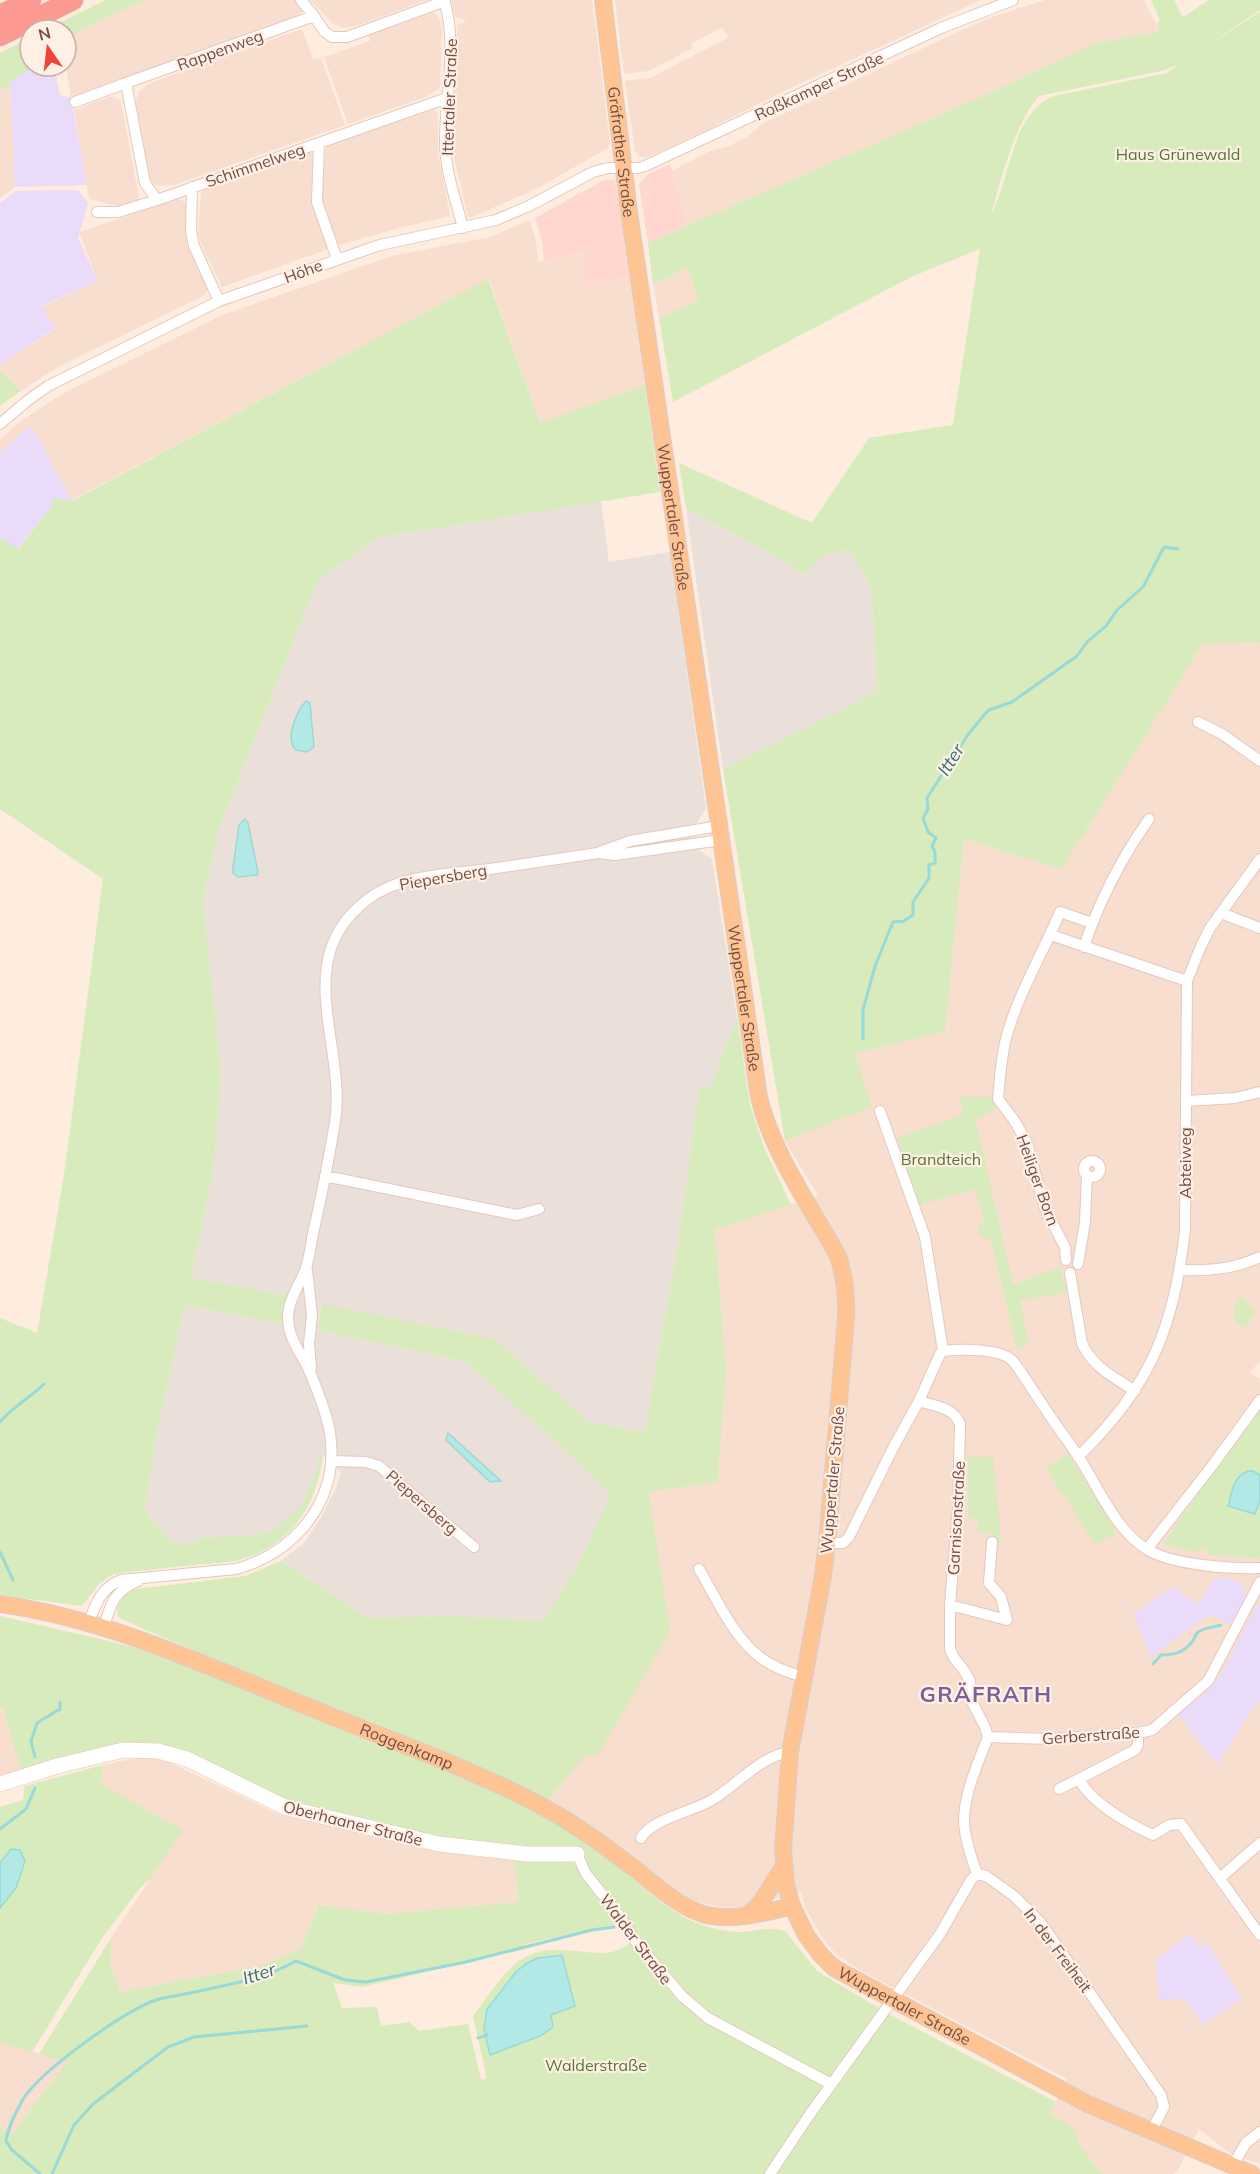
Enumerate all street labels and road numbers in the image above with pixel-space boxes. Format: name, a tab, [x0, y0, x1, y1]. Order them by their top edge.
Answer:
street label: Rappenweg	[174, 25, 266, 75]
street label: Ittertaler Straße	[437, 38, 461, 156]
street label: Roßkamper Straße	[751, 47, 887, 125]
street label: Gräfrather Straße	[604, 85, 640, 219]
street label: Schimmelweg	[203, 139, 307, 191]
street label: Höhe	[281, 255, 325, 287]
street label: Wuppertaler Straße	[653, 443, 694, 592]
street label: Piepersberg	[398, 859, 488, 895]
street label: Wuppertaler Straße	[724, 923, 765, 1073]
street label: Abteiweg	[1175, 1127, 1195, 1199]
street label: Heiliger Born	[1012, 1132, 1064, 1228]
street label: Wuppertaler Straße	[816, 1406, 848, 1554]
street label: Garnisonstraße	[943, 1460, 969, 1576]
street label: Piepersberg	[382, 1465, 462, 1539]
street label: Roggenkamp	[357, 1719, 457, 1774]
street label: Gerberstraße	[1041, 1722, 1141, 1748]
street label: Oberhaaner Straße	[281, 1796, 425, 1850]
street label: Walder Straße	[595, 1890, 677, 1988]
street label: In der Freiheit	[1020, 1904, 1096, 1996]
street label: Wuppertaler Straße	[835, 1962, 974, 2049]

